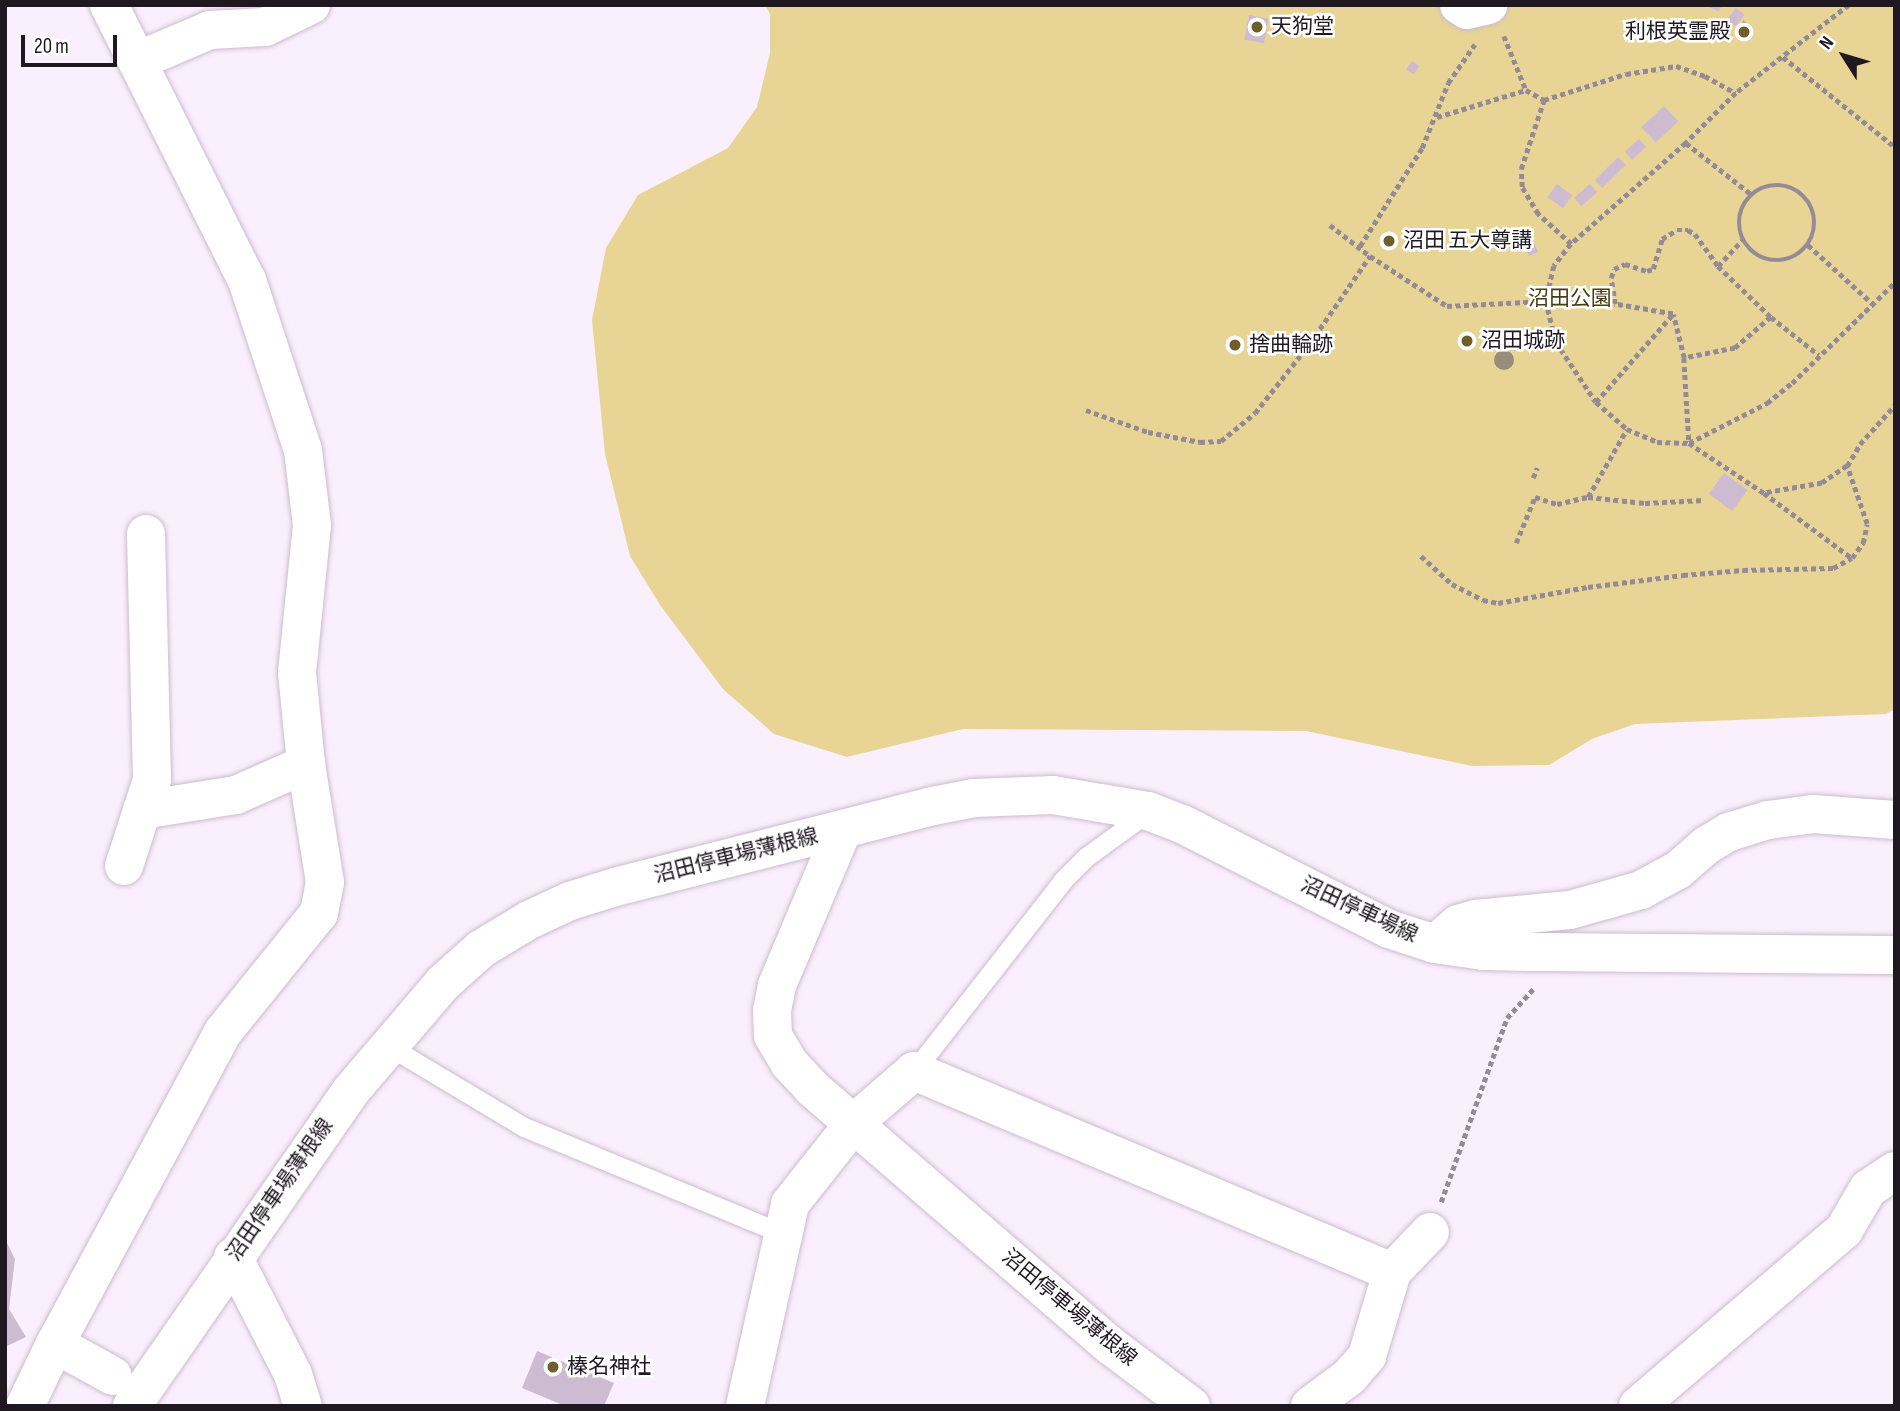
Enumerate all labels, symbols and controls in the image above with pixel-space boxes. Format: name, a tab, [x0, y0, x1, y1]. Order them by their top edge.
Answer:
place label: 天狗堂	[1271, 14, 1334, 40]
marker: 天狗堂	[1249, 19, 1265, 35]
place label: 利根英霊殿	[1625, 19, 1730, 45]
scale bar	[24, 21, 121, 65]
north arrow	[1809, 21, 1879, 91]
marker: 利根英霊殿	[1736, 24, 1752, 40]
text: N	[1815, 32, 1839, 54]
text: 20 m	[34, 34, 69, 59]
place label: 沼田 五大尊講	[1403, 228, 1532, 254]
marker: 沼田 五大尊講	[1381, 233, 1397, 249]
park label: 沼田公園	[1528, 286, 1612, 312]
place label: 沼田城跡	[1481, 328, 1565, 354]
place label: 捨曲輪跡	[1249, 332, 1333, 358]
marker: 沼田城跡	[1459, 333, 1475, 349]
marker: 捨曲輪跡	[1227, 337, 1243, 353]
street label: 沼田停車場薄根線	[651, 823, 821, 889]
street label: 沼田停車場線	[1297, 872, 1421, 948]
street label: 沼田停車場薄根線	[221, 1114, 339, 1266]
street label: 沼田停車場薄根線	[997, 1244, 1141, 1372]
place label: 榛名神社	[567, 1354, 651, 1380]
marker: 榛名神社	[545, 1359, 561, 1375]

